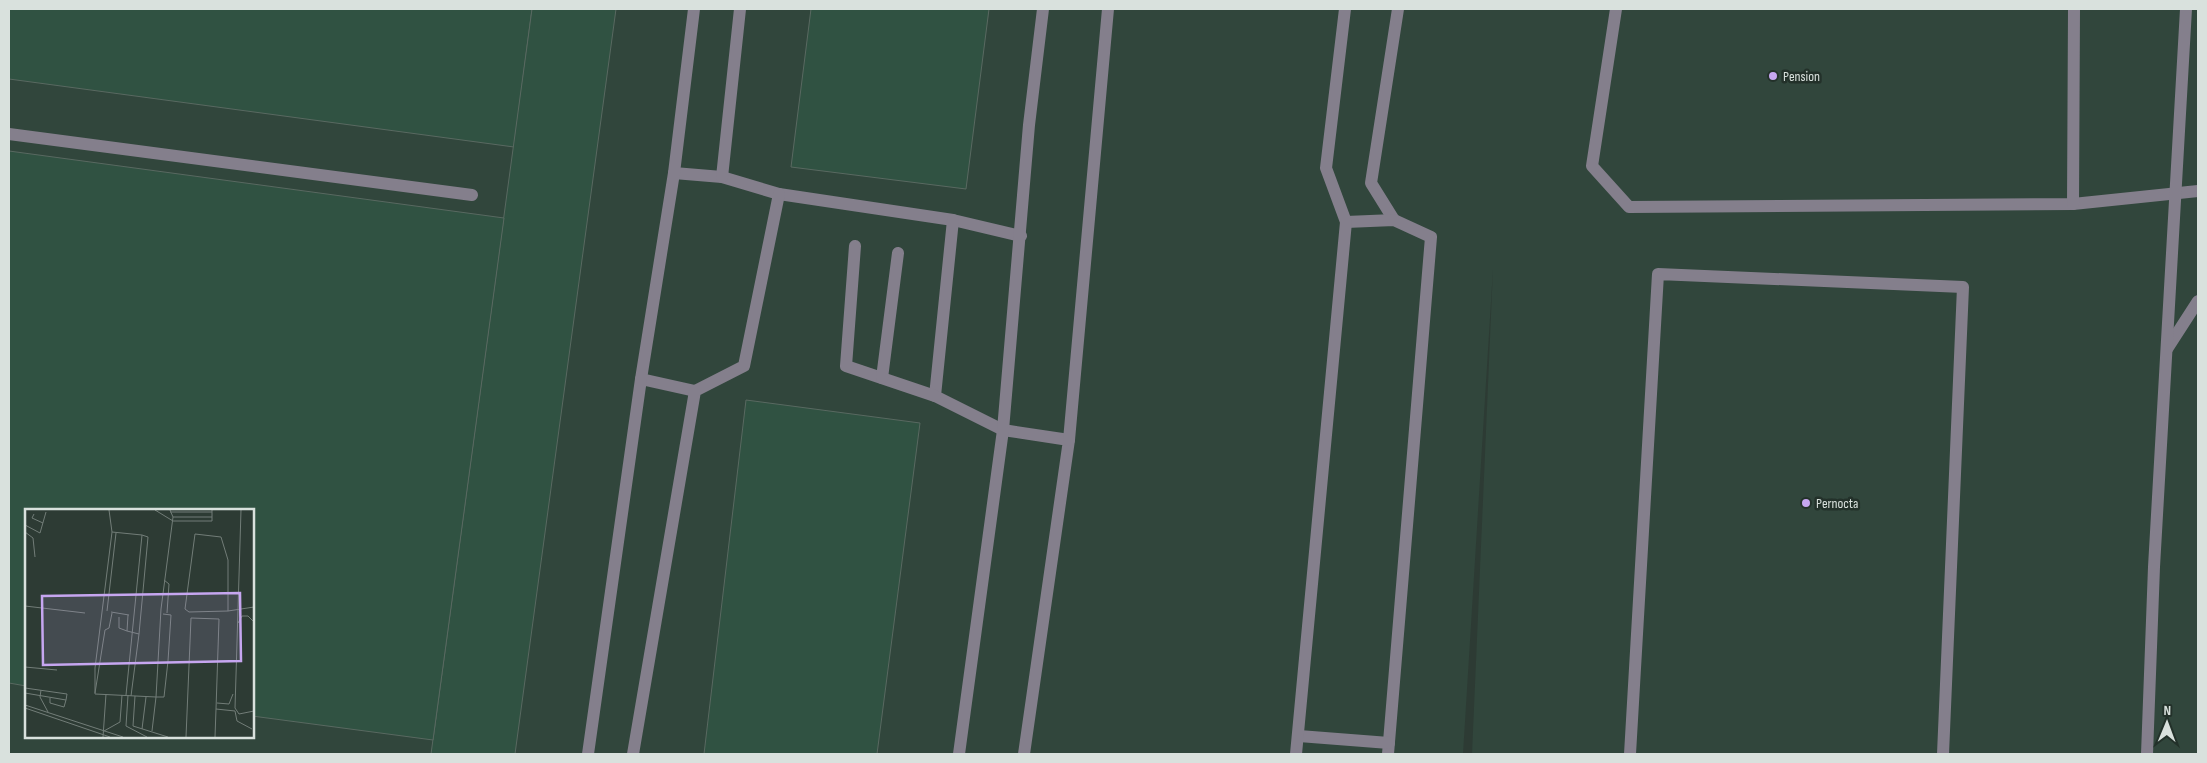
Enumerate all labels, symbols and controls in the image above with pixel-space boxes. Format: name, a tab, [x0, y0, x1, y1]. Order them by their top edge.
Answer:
place label: Pension	[1783, 68, 1820, 85]
marker: Pension	[1767, 70, 1779, 82]
place label: Pernocta	[1816, 495, 1858, 512]
marker: Pernocta	[1800, 497, 1812, 509]
inset map	[25, 509, 254, 738]
north arrow	[2142, 698, 2192, 748]
text: N	[2163, 702, 2171, 719]

